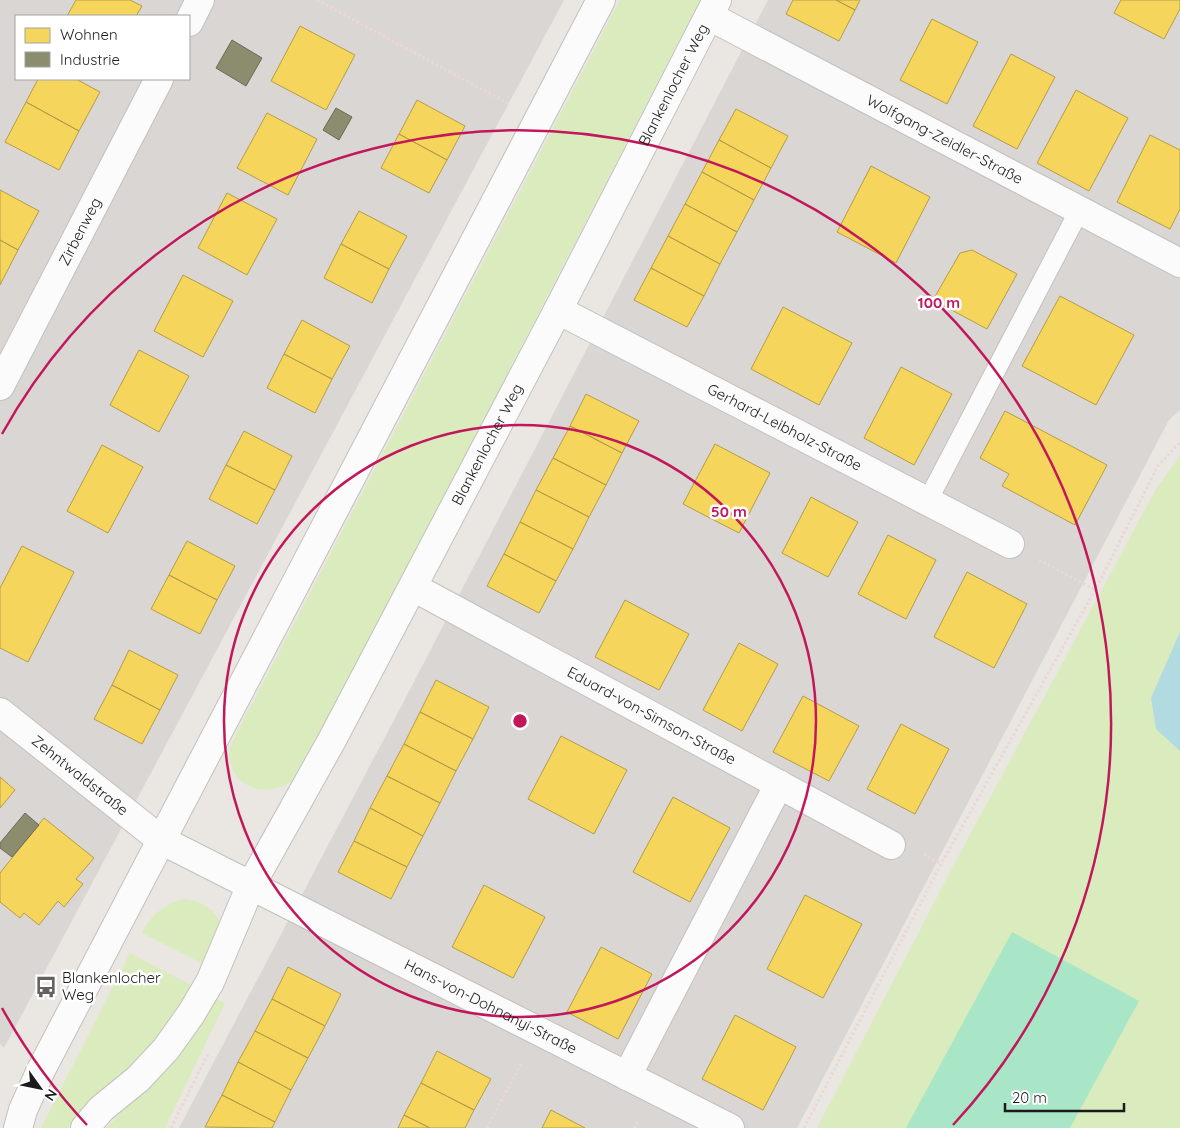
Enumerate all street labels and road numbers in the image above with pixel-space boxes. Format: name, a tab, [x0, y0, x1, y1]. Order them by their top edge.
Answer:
street label: Blankenlocher Weg	[634, 20, 712, 149]
street label: Wolfgang-Zeidler-Straße	[863, 90, 1026, 188]
street label: Zirbenweg	[54, 194, 105, 268]
street label: Gerhard-Leibholz-Straße	[704, 379, 865, 475]
street label: Blankenlocher Weg	[447, 380, 527, 508]
street label: Eduard-von-Simson-Straße	[564, 662, 739, 769]
street label: Zehntwaldstraße	[28, 731, 132, 819]
street label: Hans-von-Dohnanyi-Straße	[401, 955, 580, 1058]

